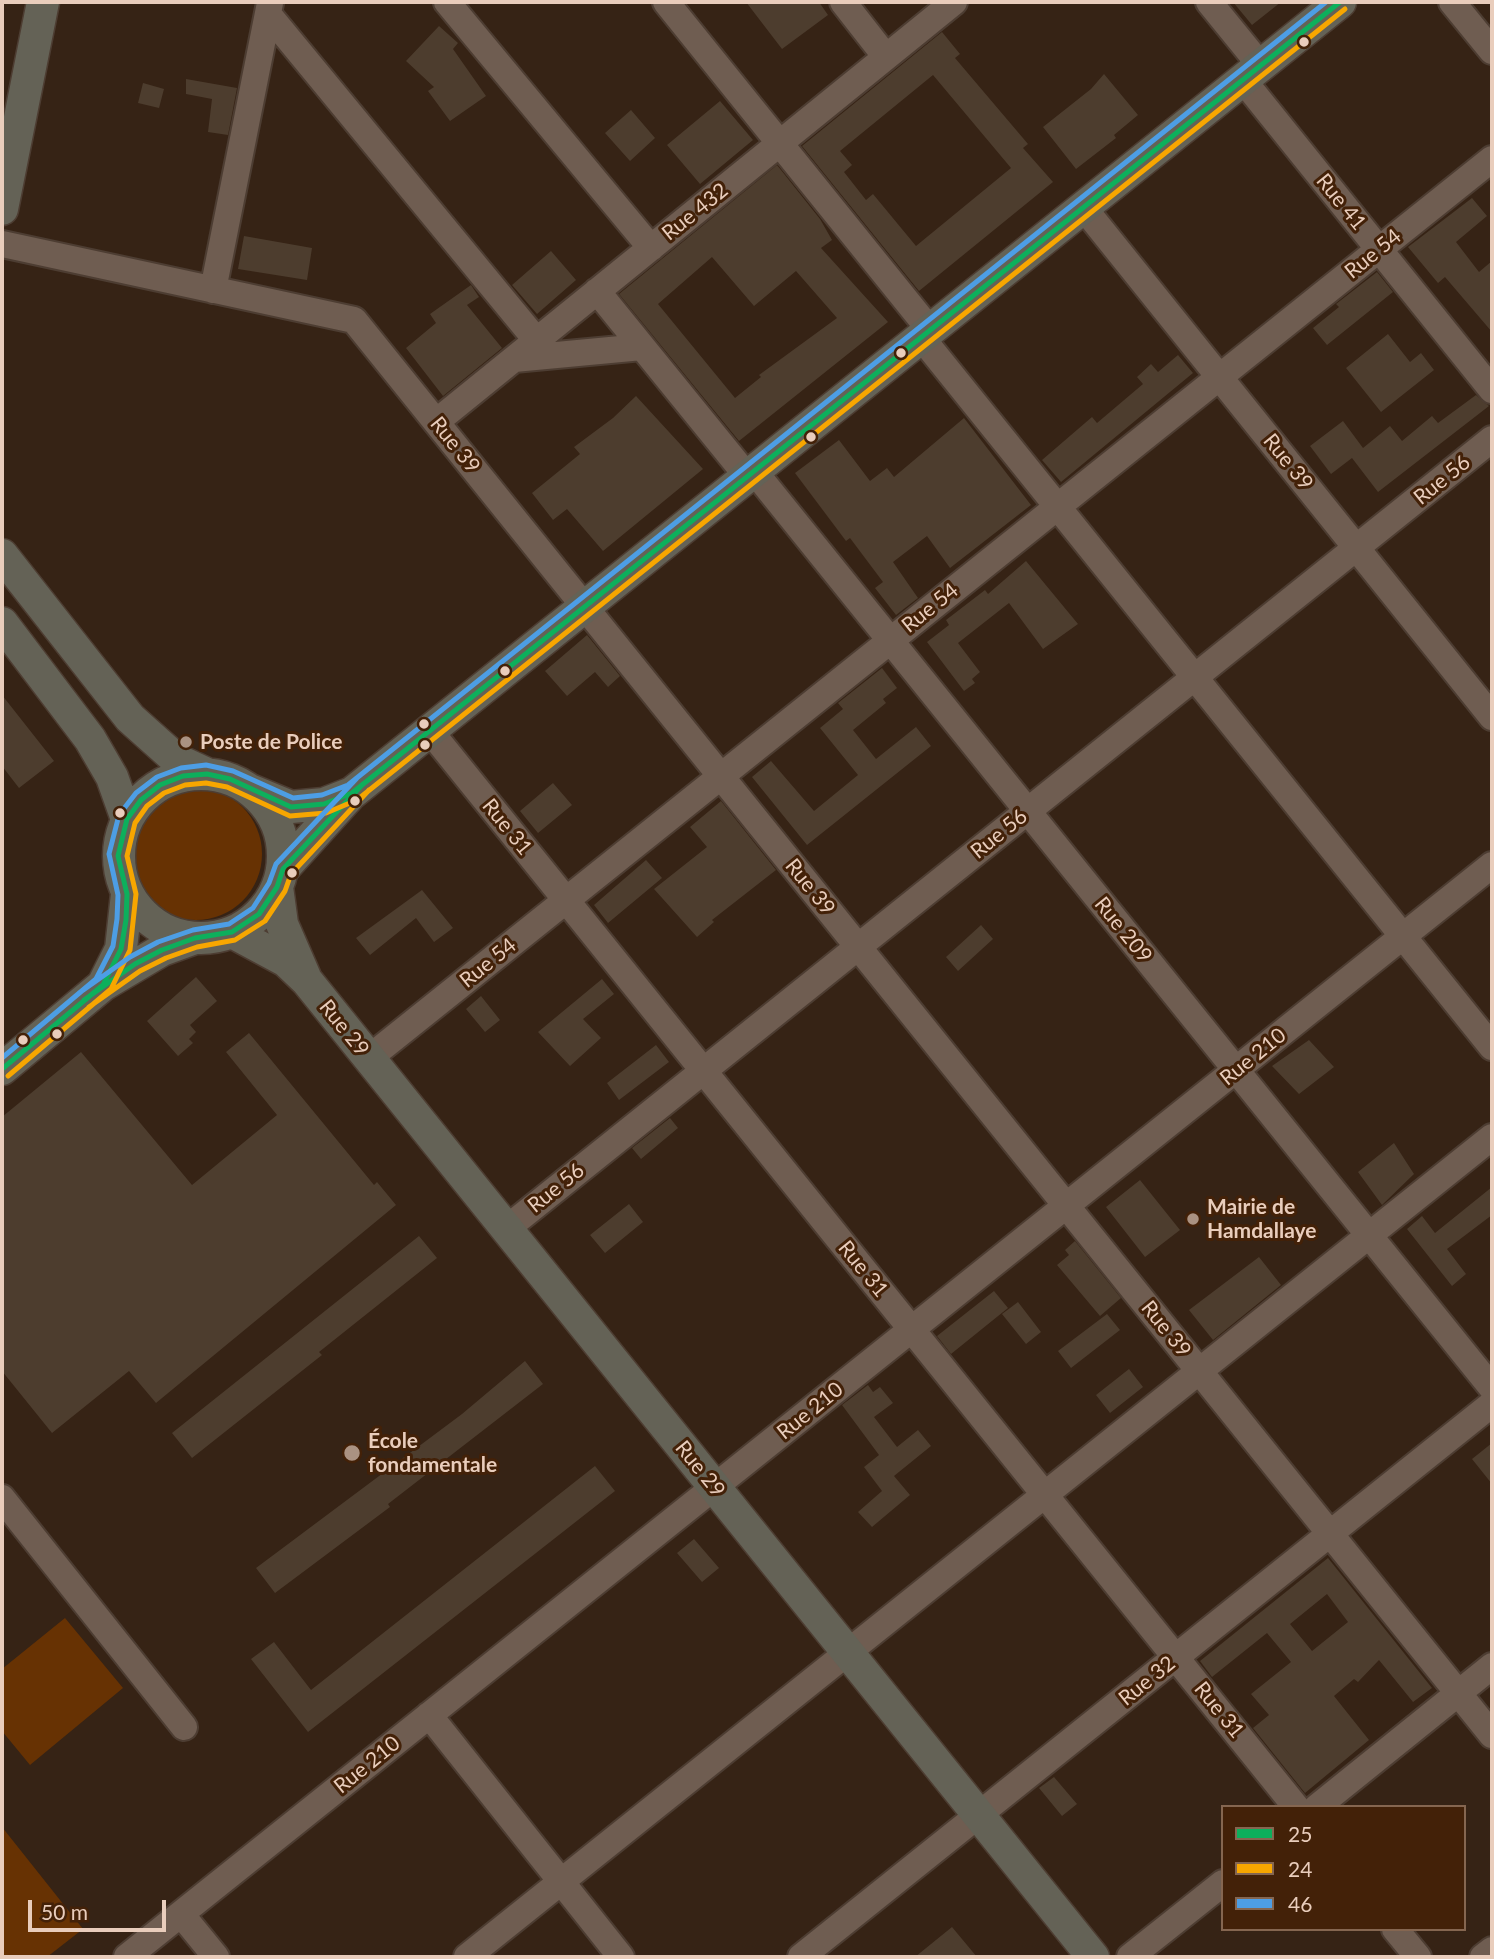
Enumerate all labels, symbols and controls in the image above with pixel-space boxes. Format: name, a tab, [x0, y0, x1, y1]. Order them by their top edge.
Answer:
unlabelled marker	[1297, 35, 1311, 49]
street label: Rue 41	[1311, 169, 1371, 235]
street label: Rue 432	[657, 178, 733, 246]
street label: Rue 54	[1340, 224, 1406, 284]
unlabelled marker	[894, 346, 908, 360]
street label: Rue 39	[425, 412, 485, 478]
street label: Rue 39	[1258, 429, 1318, 495]
unlabelled marker	[804, 430, 818, 444]
street label: Rue 56	[1409, 450, 1475, 510]
street label: Rue 54	[897, 578, 963, 638]
unlabelled marker	[498, 664, 512, 678]
unlabelled marker	[417, 717, 431, 731]
place label: Poste de Police	[200, 729, 342, 755]
marker: Poste de Police	[178, 734, 194, 750]
unlabelled marker	[418, 738, 432, 752]
unlabelled marker	[348, 794, 362, 808]
street label: Rue 31	[477, 794, 537, 860]
street label: Rue 56	[966, 804, 1032, 864]
unlabelled marker	[113, 806, 127, 820]
street label: Rue 39	[780, 854, 840, 920]
unlabelled marker	[285, 866, 299, 880]
street label: Rue 209	[1089, 892, 1157, 968]
street label: Rue 54	[455, 933, 521, 993]
street label: Rue 29	[314, 995, 374, 1061]
street label: Rue 210	[1215, 1023, 1291, 1091]
unlabelled marker	[50, 1027, 64, 1041]
unlabelled marker	[16, 1033, 30, 1047]
street label: Rue 56	[523, 1158, 589, 1218]
place label: Mairie de Hamdallaye	[1207, 1194, 1316, 1244]
marker: Mairie de Hamdallaye	[1185, 1211, 1201, 1227]
street label: Rue 31	[833, 1236, 893, 1302]
street label: Rue 39	[1136, 1296, 1196, 1362]
street label: Rue 210	[772, 1377, 848, 1445]
place label: École fondamentale	[368, 1428, 497, 1478]
street label: Rue 29	[670, 1436, 730, 1502]
marker: École fondamentale	[342, 1443, 362, 1463]
street label: Rue 32	[1114, 1651, 1180, 1711]
street label: Rue 31	[1189, 1677, 1249, 1743]
street label: Rue 210	[329, 1731, 405, 1799]
legend	[1221, 1805, 1466, 1931]
text: 25	[1288, 1821, 1312, 1846]
text: 24	[1288, 1856, 1312, 1881]
scale bar	[32, 1885, 170, 1929]
text: 46	[1288, 1891, 1312, 1916]
text: 50 m	[41, 1899, 88, 1924]

